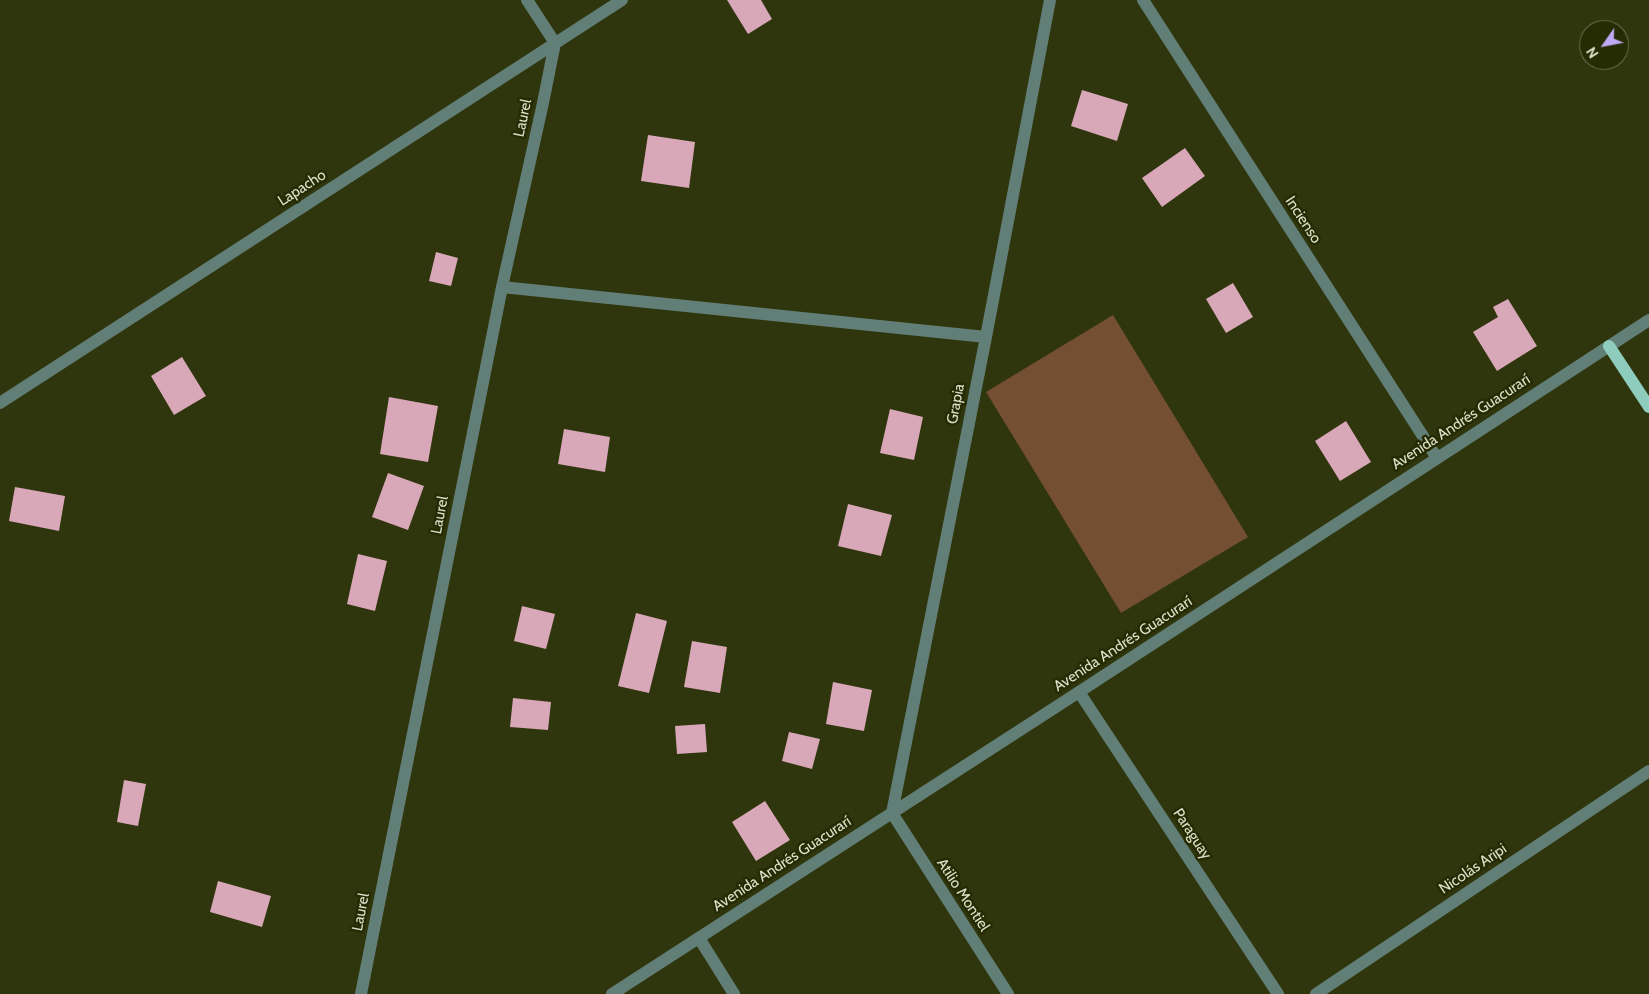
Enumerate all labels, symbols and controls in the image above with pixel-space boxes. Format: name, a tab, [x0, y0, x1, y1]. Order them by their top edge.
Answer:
north arrow	[1579, 20, 1629, 70]
text: N	[1582, 44, 1603, 62]
street label: Laurel	[510, 97, 536, 139]
street label: Lapacho	[275, 166, 329, 210]
street label: Incienso	[1281, 193, 1325, 247]
street label: Avenida Andrés Guacurarí	[1388, 371, 1534, 473]
street label: Grapia	[943, 382, 969, 426]
street label: Laurel	[428, 494, 452, 536]
street label: Avenida Andrés Guacurarí	[1050, 593, 1196, 695]
street label: Paraguay	[1169, 805, 1215, 863]
street label: Avenida Andrés Guacurarí	[709, 813, 855, 915]
street label: Nicolás Aripi	[1436, 840, 1510, 898]
street label: Atilio Montiel	[933, 855, 993, 935]
street label: Laurel	[349, 891, 373, 933]

